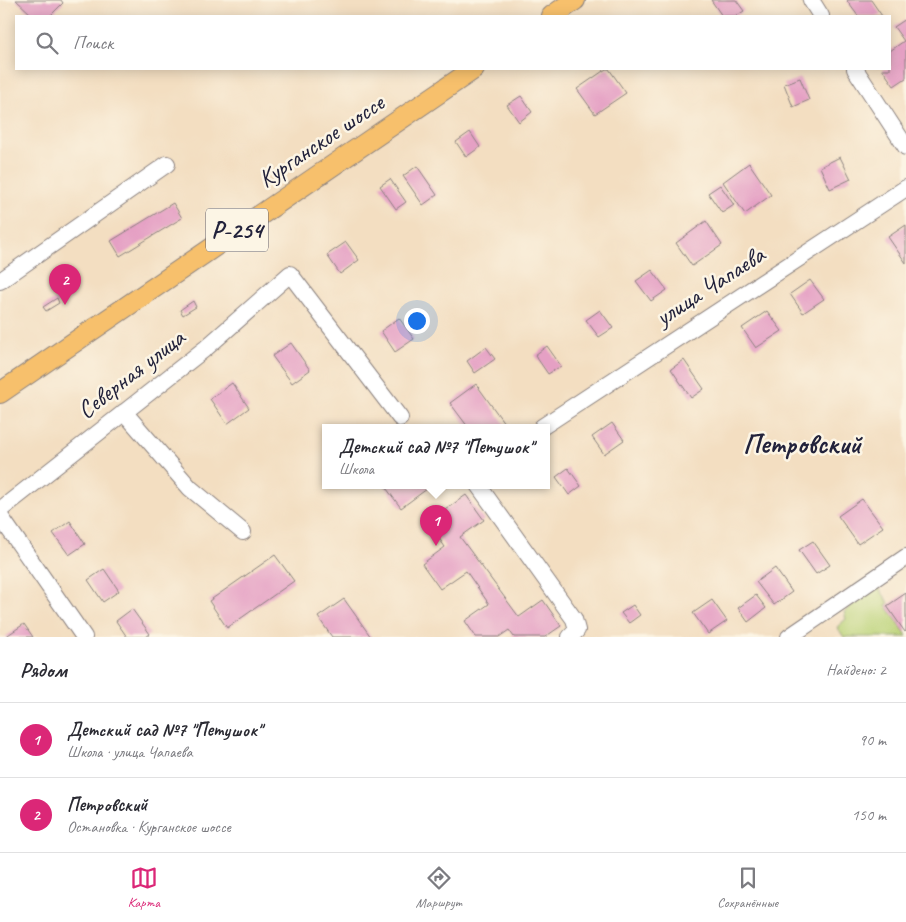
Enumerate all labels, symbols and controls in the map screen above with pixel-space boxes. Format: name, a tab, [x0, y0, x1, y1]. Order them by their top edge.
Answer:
search box	[15, 15, 891, 70]
icon: search	[33, 29, 61, 57]
text: Поиск	[73, 31, 113, 55]
street label: Курганское шоссе	[252, 86, 392, 195]
road number: Р-254	[206, 208, 268, 252]
street label: улица Чапаева	[648, 238, 772, 334]
pin: 2	[49, 264, 81, 305]
your location	[404, 308, 430, 334]
street label: Северная улица	[71, 321, 193, 426]
popup	[322, 424, 550, 489]
district label: Петровский	[743, 426, 863, 461]
text: Детский сад №7 "Петушок"	[339, 435, 533, 459]
text: Школа	[339, 459, 374, 479]
pin: 1	[420, 505, 452, 546]
text: Рядом	[20, 657, 67, 683]
text: Найдено: 2	[826, 660, 886, 680]
text: Детский сад №7 "Петушок"	[67, 718, 262, 742]
text: 1	[32, 730, 40, 750]
text: 90 m	[859, 730, 886, 750]
text: Школа · улица Чапаева	[67, 742, 192, 762]
text: Петровский	[67, 793, 147, 817]
text: 2	[32, 805, 40, 825]
text: 150 m	[852, 805, 886, 825]
text: Остановка · Курганское шоссе	[67, 817, 231, 837]
tab: Карта	[128, 864, 160, 911]
tab: Маршрут	[416, 864, 462, 911]
tab: Сохранённые	[717, 864, 778, 911]

